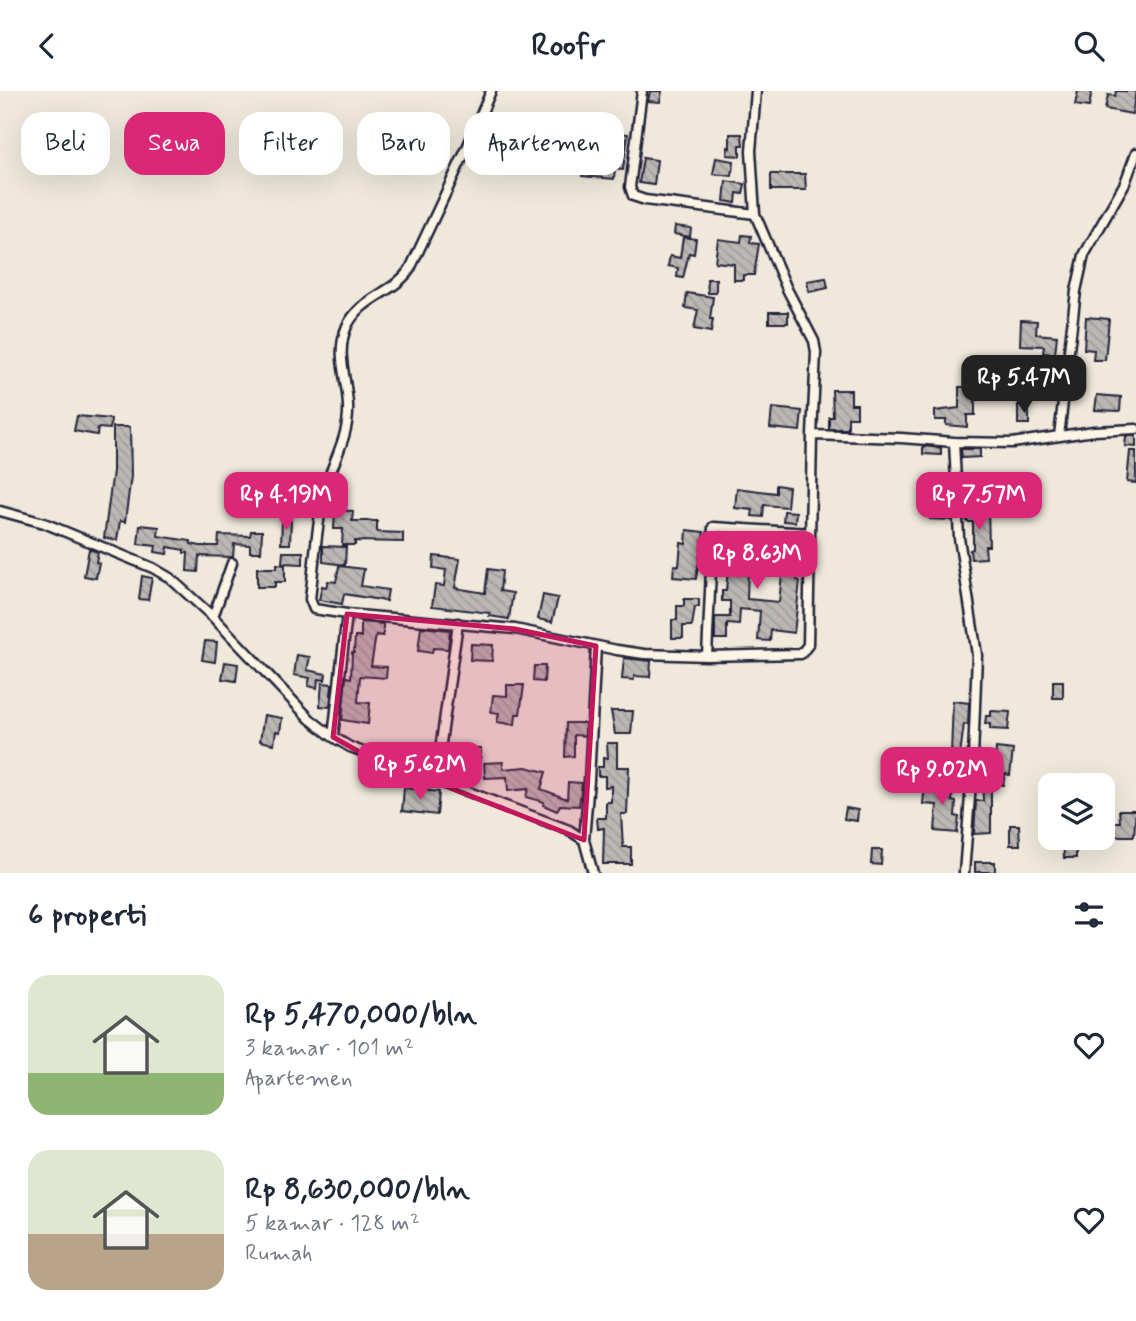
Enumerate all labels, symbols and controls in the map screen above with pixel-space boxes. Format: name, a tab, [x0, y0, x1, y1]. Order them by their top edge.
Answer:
text: Roofr	[531, 25, 605, 67]
icon: back	[28, 27, 66, 65]
icon: search	[1070, 27, 1108, 65]
chip: Beli	[21, 112, 110, 175]
chip: Sewa	[124, 112, 225, 175]
chip: Filter	[239, 112, 343, 175]
chip: Baru	[357, 112, 450, 175]
chip: Apartemen	[464, 112, 624, 175]
pin: Rp 5.47M	[952, 355, 1096, 415]
text: Rp 5.47M	[977, 363, 1071, 393]
pin: Rp 4.19M	[214, 473, 358, 532]
pin: Rp 7.57M	[907, 473, 1051, 532]
text: Rp 4.19M	[240, 480, 332, 510]
text: Rp 7.57M	[932, 480, 1026, 510]
pin: Rp 8.63M	[685, 531, 829, 591]
text: Rp 8.63M	[712, 539, 802, 569]
pin: Rp 5.62M	[348, 743, 492, 802]
pin: Rp 9.02M	[870, 747, 1014, 807]
text: Rp 5.62M	[374, 750, 466, 780]
text: Rp 9.02M	[897, 755, 987, 785]
map controls	[1038, 773, 1115, 850]
button: layers	[1038, 773, 1115, 850]
text: 6 properti	[28, 896, 146, 935]
icon: filters	[1070, 896, 1108, 934]
text: Rp 5,470,000/bln	[245, 995, 477, 1034]
icon: home	[84, 1003, 168, 1087]
icon: heart	[1070, 1026, 1108, 1064]
text: 3 kamar · 101 m²	[245, 1034, 414, 1064]
text: Apartemen	[245, 1064, 353, 1094]
text: Rp 8,630,000/bln	[245, 1170, 470, 1209]
icon: home	[84, 1178, 168, 1262]
icon: heart	[1070, 1201, 1108, 1239]
text: 5 kamar · 128 m²	[245, 1209, 420, 1239]
text: Rumah	[245, 1239, 313, 1269]

